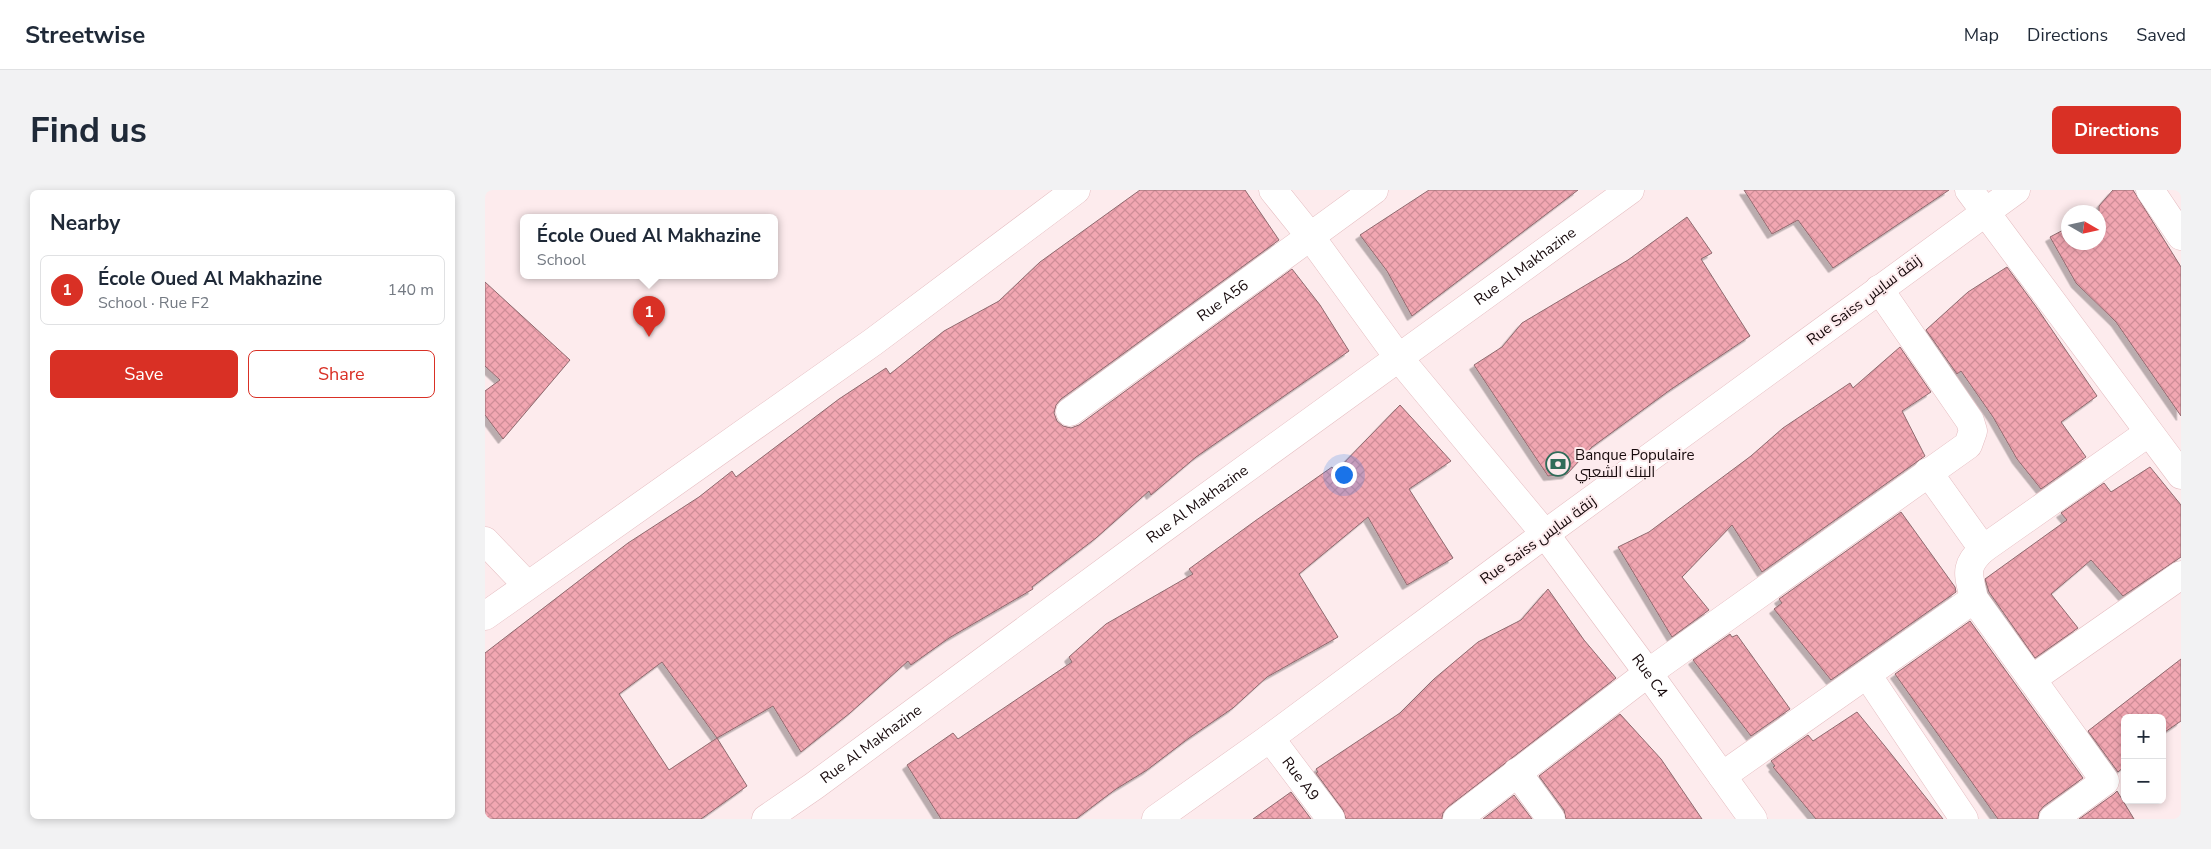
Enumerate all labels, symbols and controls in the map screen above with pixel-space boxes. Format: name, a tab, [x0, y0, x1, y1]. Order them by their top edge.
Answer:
text: Streetwise	[25, 19, 145, 51]
text: Map	[1964, 23, 1999, 47]
text: Directions	[2027, 23, 2108, 47]
text: Saved	[2136, 23, 2186, 47]
button: Directions	[2052, 106, 2181, 154]
text: Find us	[30, 107, 147, 154]
north arrow	[2061, 205, 2106, 250]
text: Nearby	[50, 209, 120, 237]
popup	[520, 214, 778, 279]
street label: Rue Al Makhazine	[1470, 222, 1580, 310]
text: École Oued Al Makhazine	[537, 223, 761, 249]
text: School	[537, 249, 586, 271]
street label: Rue Saiss زنقة سايس	[1803, 250, 1925, 350]
text: École Oued Al Makhazine	[98, 266, 322, 292]
street label: Rue A56	[1193, 275, 1252, 326]
text: 1	[62, 279, 72, 301]
text: 140 m	[387, 279, 434, 301]
text: School · Rue F2	[98, 292, 209, 314]
pin: 1	[633, 296, 665, 337]
button: Save	[50, 350, 238, 398]
button: Share	[248, 350, 435, 398]
place label: Banque Populaire البنك الشعبي	[1575, 445, 1694, 484]
bank icon: Banque Populaire البنك الشعبي	[1545, 451, 1571, 477]
street label: Rue Al Makhazine	[1142, 460, 1252, 548]
your location	[1331, 462, 1357, 488]
street label: Rue Saiss زنقة سايس	[1476, 491, 1600, 589]
street label: Rue C4	[1627, 650, 1672, 702]
street label: Rue Al Makhazine	[816, 700, 926, 788]
map controls	[2121, 714, 2166, 804]
button: +	[2121, 714, 2166, 759]
street label: Rue A9	[1278, 753, 1324, 805]
button: −	[2121, 759, 2166, 804]

